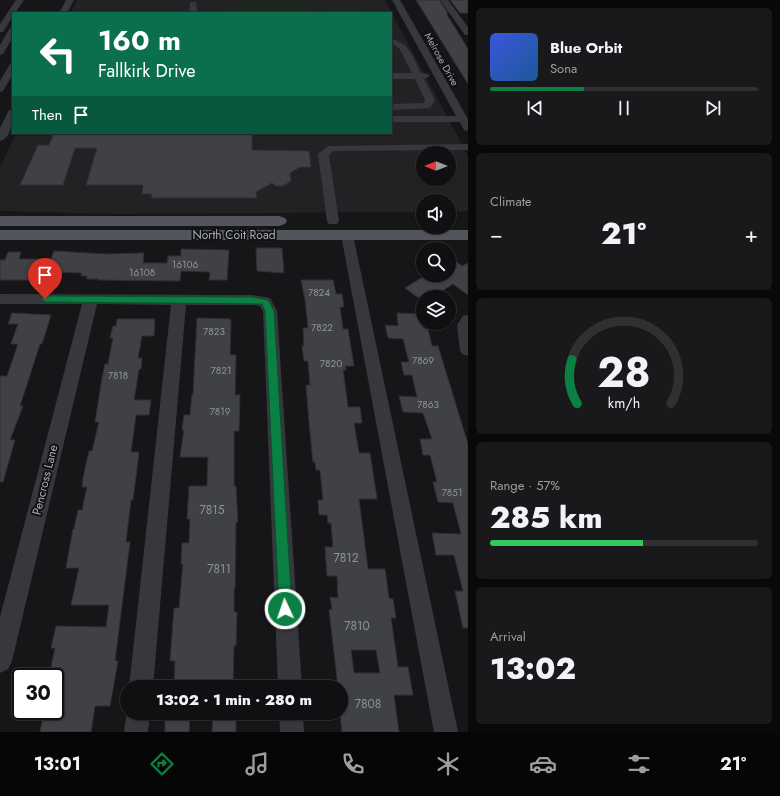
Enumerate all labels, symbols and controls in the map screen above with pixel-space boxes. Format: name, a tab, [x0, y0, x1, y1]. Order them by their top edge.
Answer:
text: 160 m	[98, 20, 181, 61]
icon: left	[32, 28, 84, 80]
street label: Melrose Drive	[421, 30, 462, 89]
text: Blue Orbit	[550, 37, 622, 59]
text: Fallkirk Drive	[98, 58, 196, 84]
text: Sona	[550, 59, 577, 78]
icon: previous	[524, 97, 546, 119]
icon: pause	[613, 97, 635, 119]
icon: next	[702, 97, 724, 119]
text: Then	[32, 104, 62, 126]
icon: arrive	[70, 104, 92, 126]
north arrow	[416, 146, 456, 186]
map controls	[416, 146, 456, 330]
text: Climate	[490, 192, 531, 211]
button: sound	[416, 194, 456, 234]
text: 21°	[601, 212, 646, 255]
text: −	[490, 218, 503, 250]
text: +	[744, 218, 758, 250]
street label: North Coit Road	[192, 226, 276, 244]
button: search	[416, 242, 456, 282]
house number: 16106	[172, 257, 198, 272]
pin	[28, 258, 62, 299]
icon: arrive	[34, 264, 56, 286]
house number: 16108	[129, 265, 155, 280]
house number: 7824	[308, 285, 330, 300]
button: layers	[416, 290, 456, 330]
house number: 7822	[311, 320, 333, 335]
house number: 7823	[203, 324, 225, 339]
text: 28	[597, 342, 651, 403]
house number: 7869	[412, 353, 434, 368]
house number: 7820	[320, 356, 342, 371]
house number: 7821	[211, 363, 231, 378]
house number: 7818	[108, 368, 128, 383]
text: km/h	[608, 393, 640, 413]
house number: 7863	[417, 397, 440, 412]
house number: 7819	[210, 404, 231, 419]
street label: Pencross Lane	[28, 443, 62, 517]
text: Range · 57%	[490, 476, 560, 495]
house number: 7851	[442, 485, 462, 500]
text: 285 km	[490, 496, 603, 539]
house number: 7815	[199, 501, 225, 519]
house number: 7812	[333, 549, 359, 567]
house number: 7811	[207, 560, 231, 578]
position arrow	[264, 588, 306, 630]
house number: 7810	[344, 617, 370, 635]
text: Arrival	[490, 627, 526, 646]
text: 13:02	[490, 647, 576, 690]
speed limit sign: 30	[12, 668, 64, 720]
text: 13:02 · 1 min · 280 m	[156, 689, 312, 711]
house number: 7808	[355, 695, 381, 713]
icon: directions	[148, 750, 176, 778]
icon: music	[243, 750, 271, 778]
icon: phone	[339, 750, 367, 778]
icon: climate	[434, 750, 462, 778]
icon: car	[529, 750, 557, 778]
icon: filters	[625, 750, 653, 778]
text: 13:01	[34, 751, 81, 777]
text: 21°	[720, 751, 746, 777]

